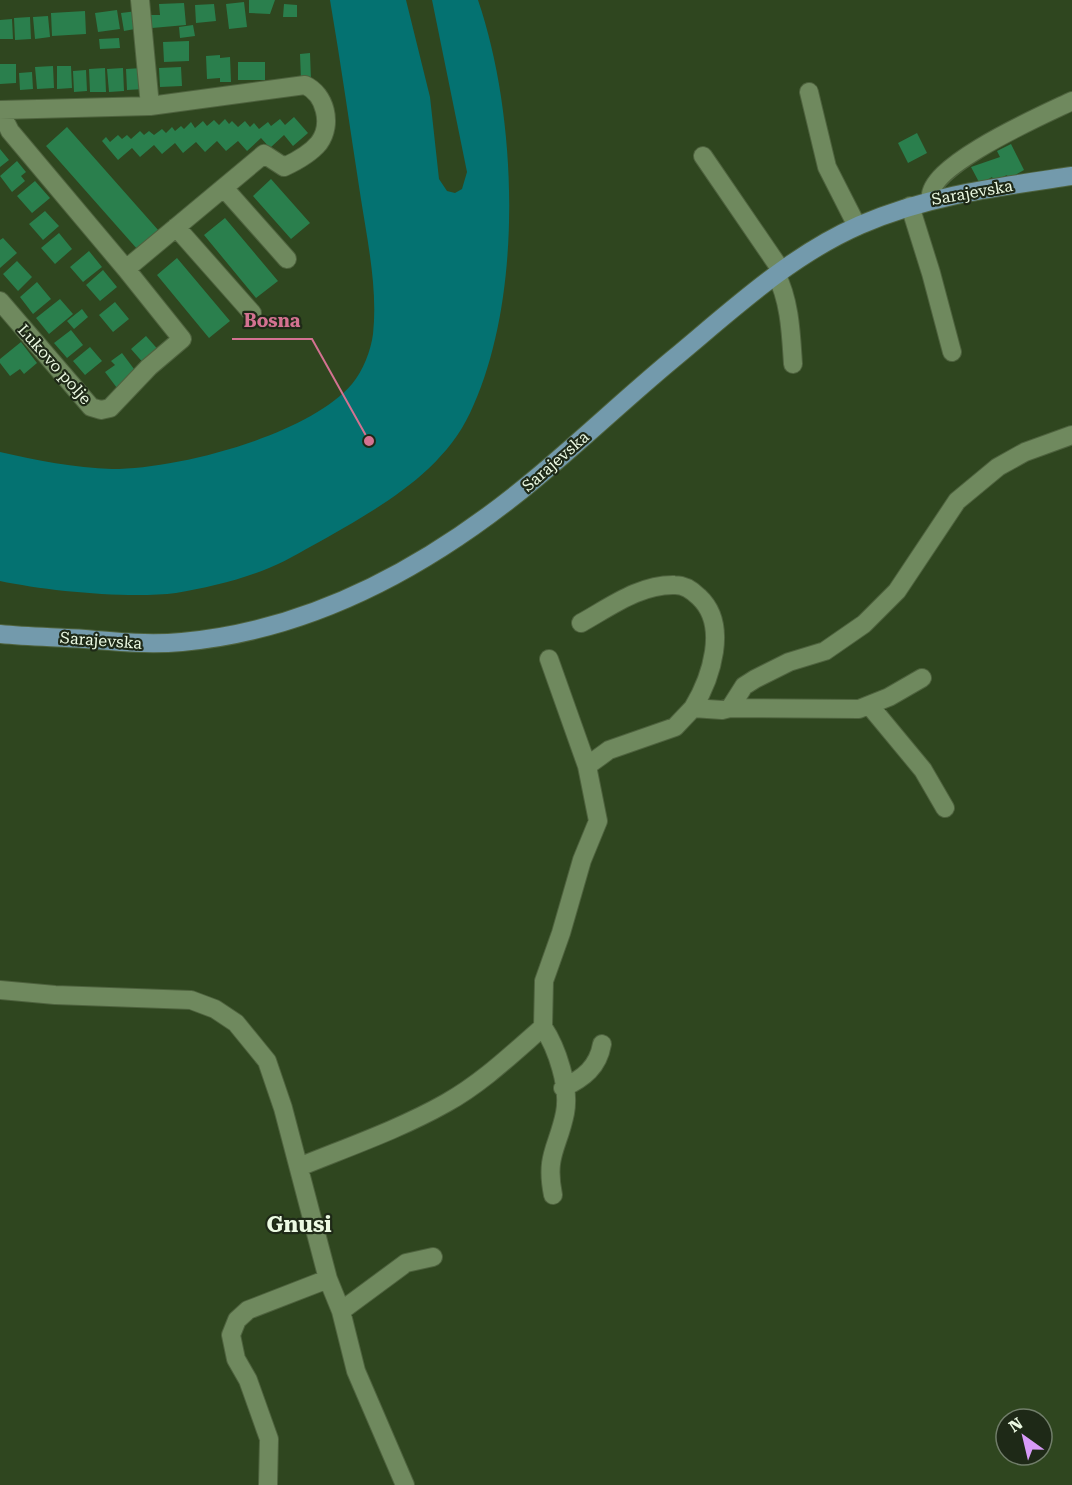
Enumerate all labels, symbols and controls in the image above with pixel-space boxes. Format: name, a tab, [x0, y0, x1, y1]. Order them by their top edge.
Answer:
street label: Sarajevska	[930, 176, 1015, 209]
callout: Bosna	[232, 303, 312, 339]
text: Bosna	[244, 310, 301, 331]
street label: Lukovo polje	[14, 321, 96, 408]
street label: Sarajevska	[518, 427, 593, 496]
street label: Sarajevska	[59, 628, 143, 653]
district label: Gnusi	[266, 1212, 332, 1237]
north arrow	[994, 1407, 1054, 1467]
text: N	[1005, 1414, 1026, 1436]

